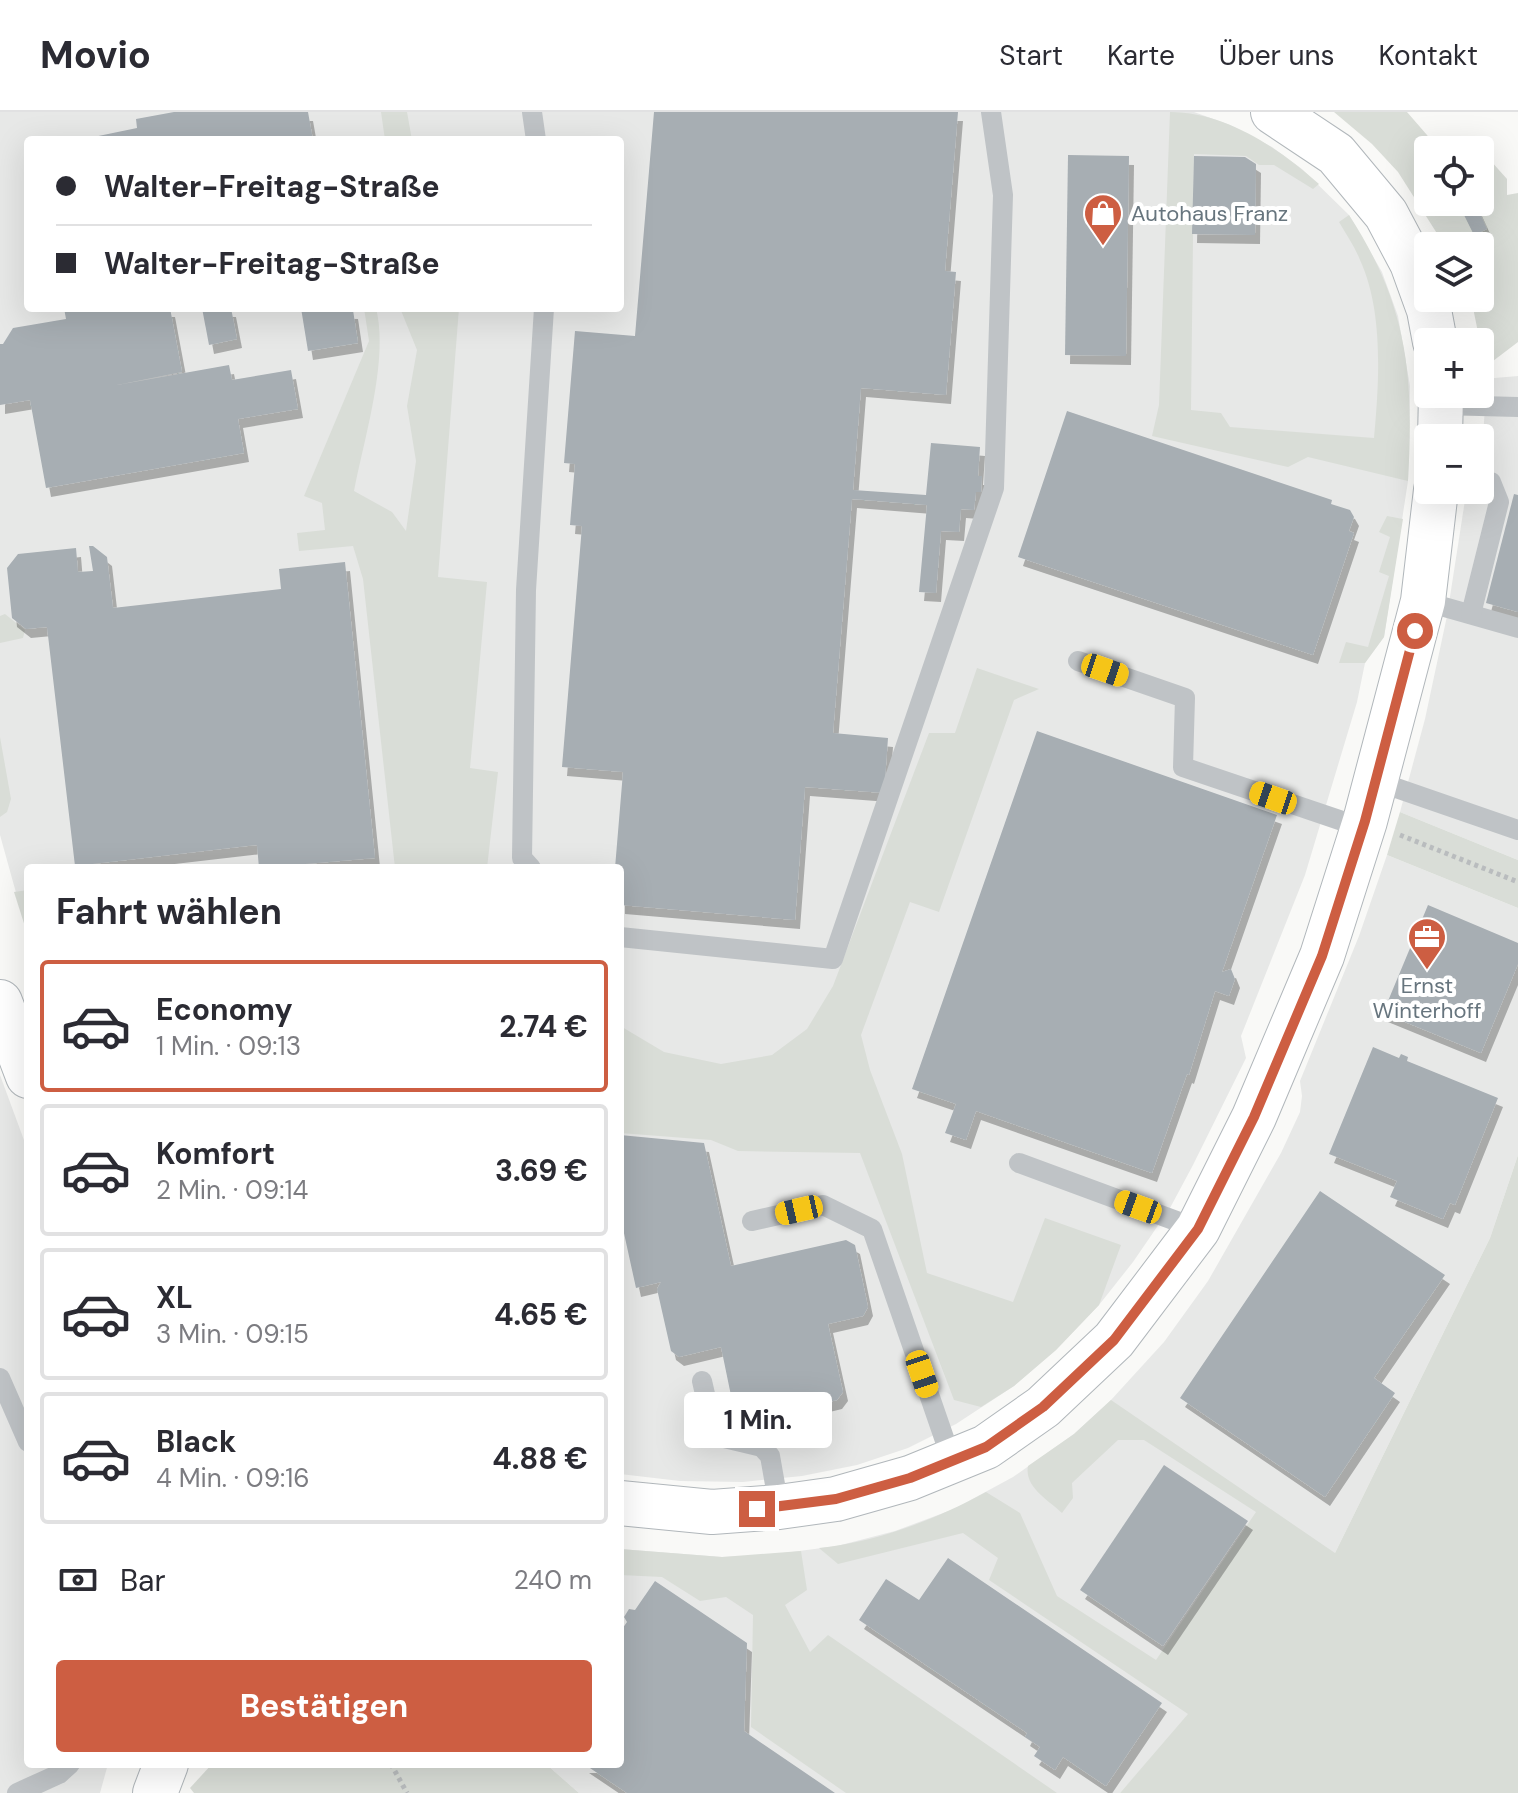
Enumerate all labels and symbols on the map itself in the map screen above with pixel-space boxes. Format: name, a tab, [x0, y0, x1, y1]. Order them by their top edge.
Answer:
shop icon: Autohaus Franz	[1082, 192, 1124, 247]
place label: Autohaus Franz	[1131, 199, 1288, 228]
route start	[1397, 613, 1433, 649]
car	[1078, 651, 1132, 689]
car	[1246, 779, 1300, 817]
office icon: Ernst Winterhoff	[1406, 916, 1448, 971]
place label: Ernst Winterhoff	[1373, 971, 1481, 1025]
car	[1111, 1188, 1165, 1226]
car	[773, 1193, 825, 1227]
car	[903, 1347, 941, 1401]
callout: 1 Min.	[683, 1393, 831, 1449]
route end	[739, 1491, 775, 1527]

